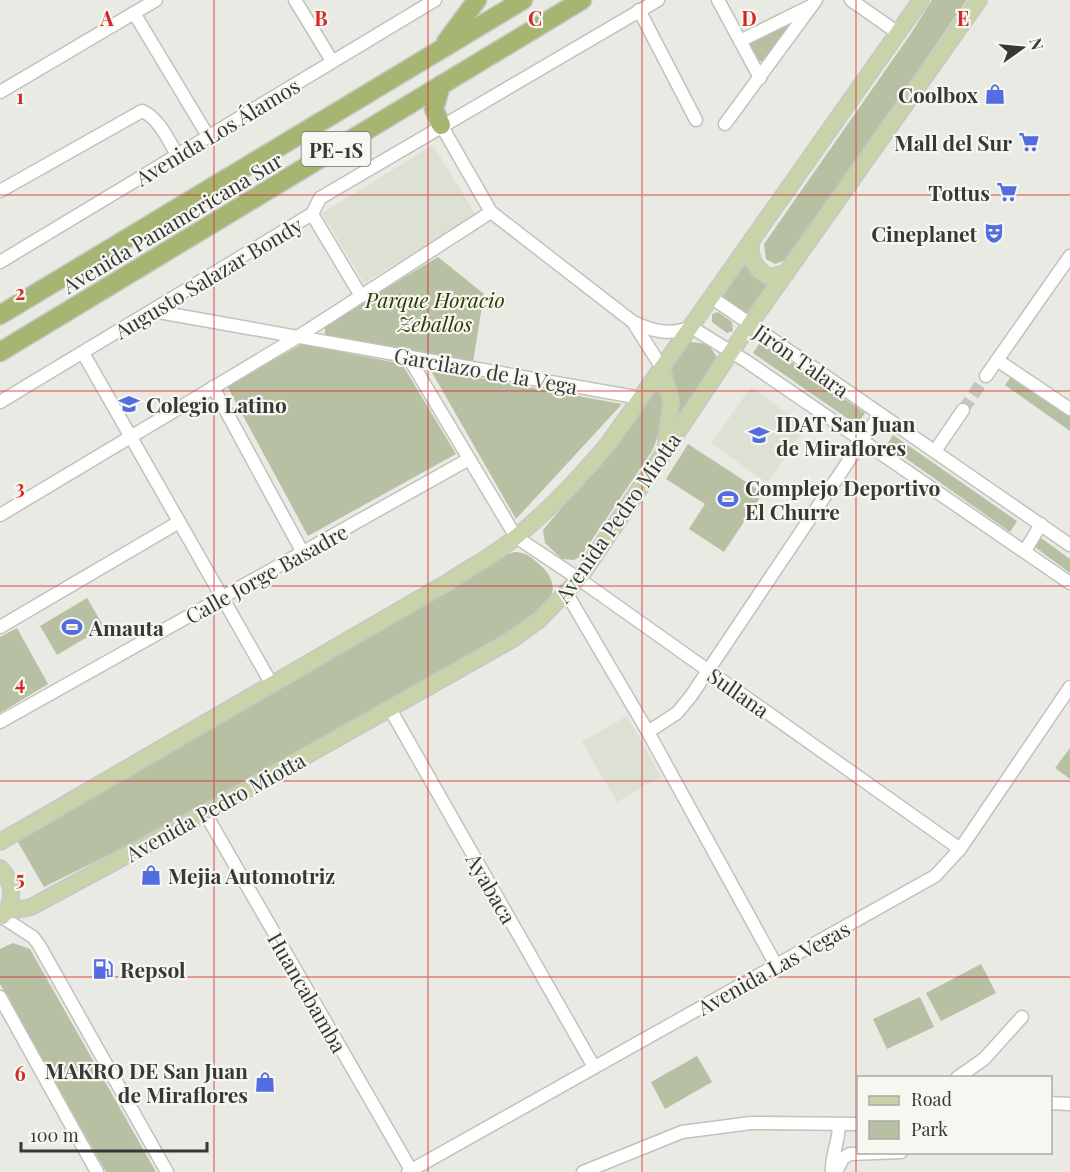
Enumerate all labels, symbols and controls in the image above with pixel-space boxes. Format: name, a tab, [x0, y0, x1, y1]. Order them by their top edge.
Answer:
text: A	[99, 4, 114, 31]
text: B	[314, 4, 328, 31]
text: C	[528, 4, 542, 31]
text: D	[741, 4, 757, 31]
text: E	[957, 4, 969, 31]
north arrow	[992, 18, 1052, 78]
text: N	[1025, 36, 1049, 53]
street label: Avenida Los Álamos	[129, 71, 304, 192]
place label: Coolbox	[898, 80, 979, 108]
text: 1	[16, 82, 24, 109]
shop icon: Coolbox	[983, 82, 1007, 106]
place label: Mall del Sur	[894, 128, 1012, 156]
supermarket icon: Mall del Sur	[1017, 130, 1041, 154]
road number: PE-1S	[302, 132, 370, 166]
street label: Avenida Panamericana Sur	[56, 145, 288, 299]
place label: Tottus	[928, 178, 990, 206]
supermarket icon: Tottus	[995, 180, 1019, 204]
street label: Augusto Salazar Bondy	[108, 210, 307, 345]
place label: Cineplanet	[871, 219, 978, 247]
theatre icon: Cineplanet	[982, 221, 1006, 245]
text: 2	[15, 278, 25, 305]
park label: Parque Horacio Zeballos	[364, 285, 505, 337]
street label: Jirón Talara	[748, 316, 856, 403]
street label: Garcilazo de la Vega	[392, 340, 580, 400]
place label: Colegio Latino	[146, 390, 287, 418]
school or university icon: Colegio Latino	[117, 392, 141, 416]
place label: IDAT San Juan de Miraflores	[776, 409, 915, 461]
school or university icon: IDAT San Juan de Miraflores	[747, 423, 771, 447]
street label: Avenida Pedro Miotta	[547, 426, 686, 608]
text: 3	[15, 473, 25, 500]
place label: Complejo Deportivo El Churre	[745, 473, 941, 525]
sports icon: Complejo Deportivo El Churre	[716, 487, 740, 511]
street label: Calle Jorge Basadre	[180, 517, 352, 629]
place label: Amauta	[88, 613, 164, 641]
sports icon: Amauta	[60, 615, 84, 639]
street label: Sullana	[703, 661, 776, 724]
text: 4	[15, 668, 25, 695]
street label: Avenida Pedro Miotta	[119, 745, 310, 868]
street label: Ayabaca	[460, 847, 524, 929]
place label: Mejia Automotriz	[168, 861, 335, 889]
shop icon: Mejia Automotriz	[139, 863, 163, 887]
text: 5	[15, 864, 25, 891]
street label: Avenida Las Vegas	[691, 913, 854, 1021]
street label: Huancabamba	[262, 927, 354, 1058]
place label: Repsol	[120, 955, 186, 983]
fuel station icon: Repsol	[91, 957, 115, 981]
place label: MAKRO DE San Juan de Miraflores	[45, 1056, 248, 1108]
text: 6	[14, 1059, 26, 1086]
shop icon: MAKRO DE San Juan de Miraflores	[253, 1070, 277, 1094]
legend	[857, 1076, 1052, 1154]
text: Road	[911, 1087, 952, 1111]
scale bar	[21, 1115, 207, 1153]
text: Park	[911, 1117, 948, 1141]
text: 100 m	[30, 1123, 79, 1147]

